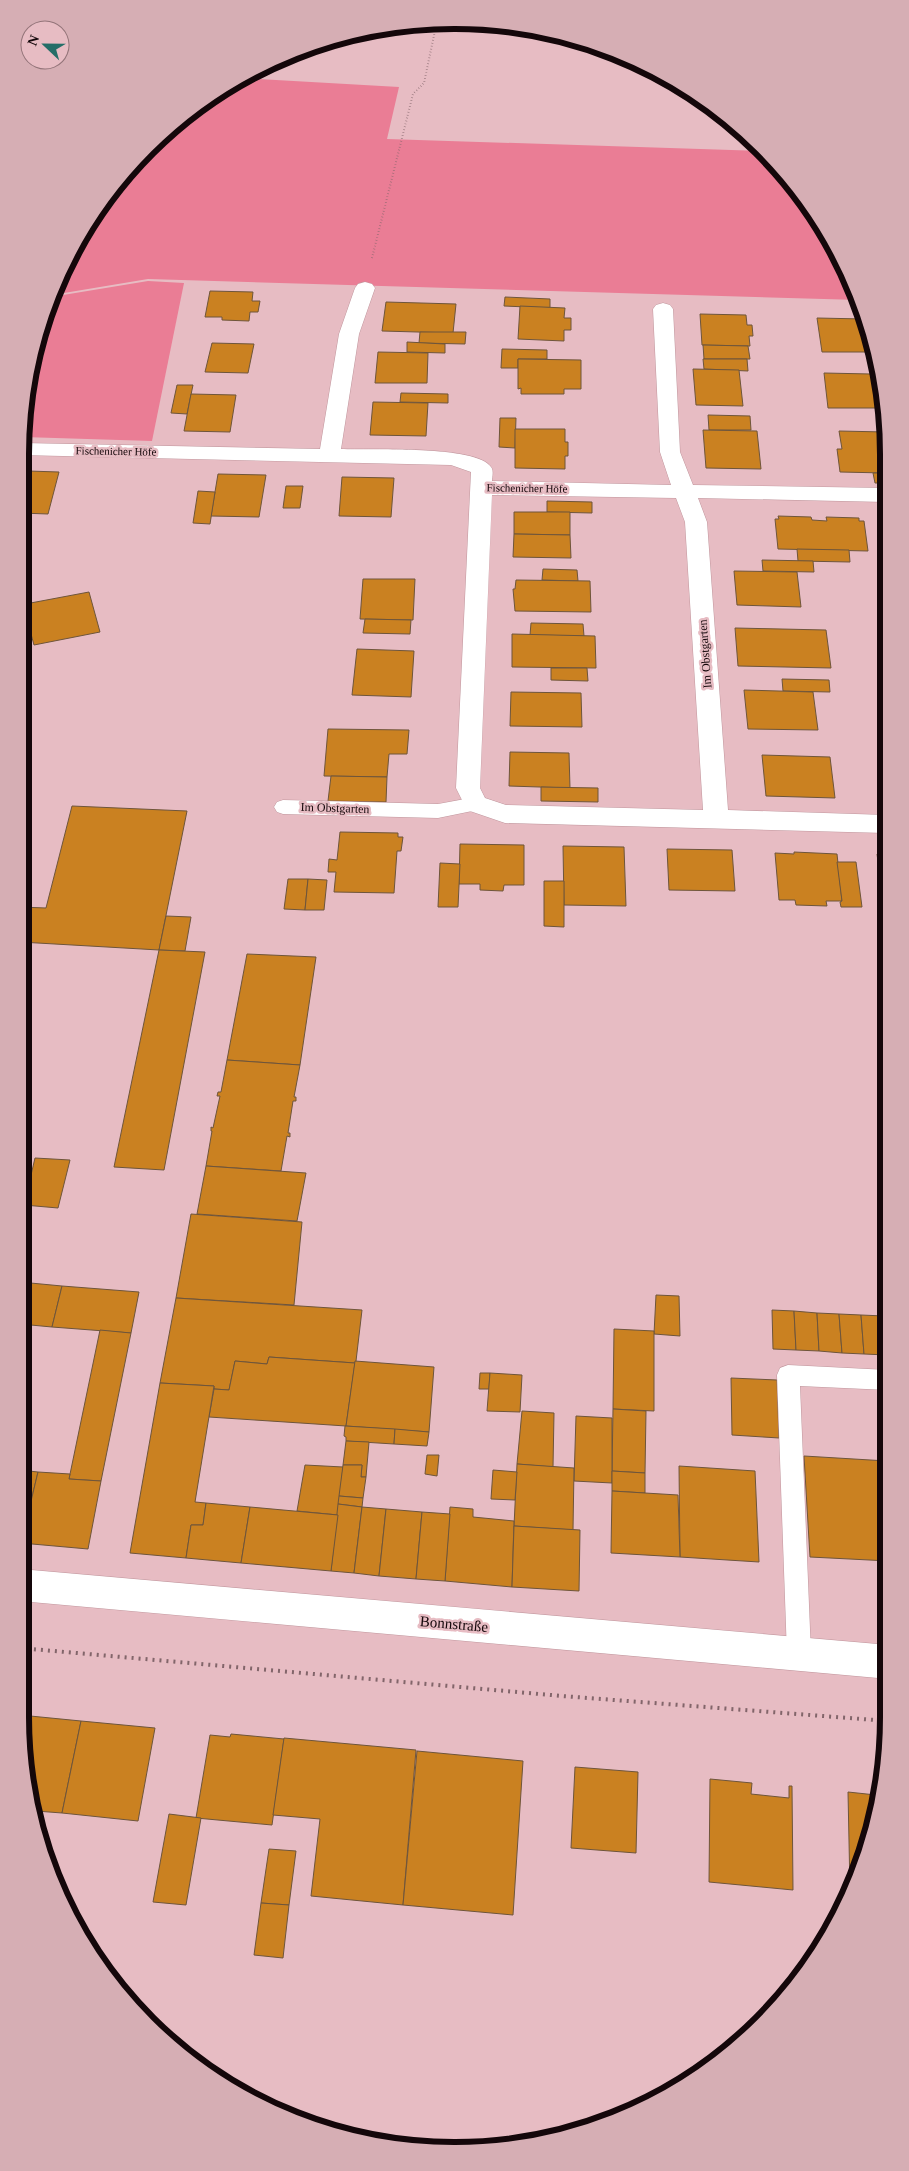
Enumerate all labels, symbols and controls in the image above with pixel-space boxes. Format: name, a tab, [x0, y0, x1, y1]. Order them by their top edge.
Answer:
north arrow	[20, 20, 70, 70]
text: N	[25, 33, 42, 48]
street label: Fischenicher Höfe	[75, 444, 157, 458]
street label: Fischenicher Höfe	[486, 481, 568, 495]
street label: Im Obstgarten	[696, 619, 714, 689]
street label: Im Obstgarten	[300, 800, 370, 816]
street label: Bonnstraße	[419, 1613, 489, 1635]

